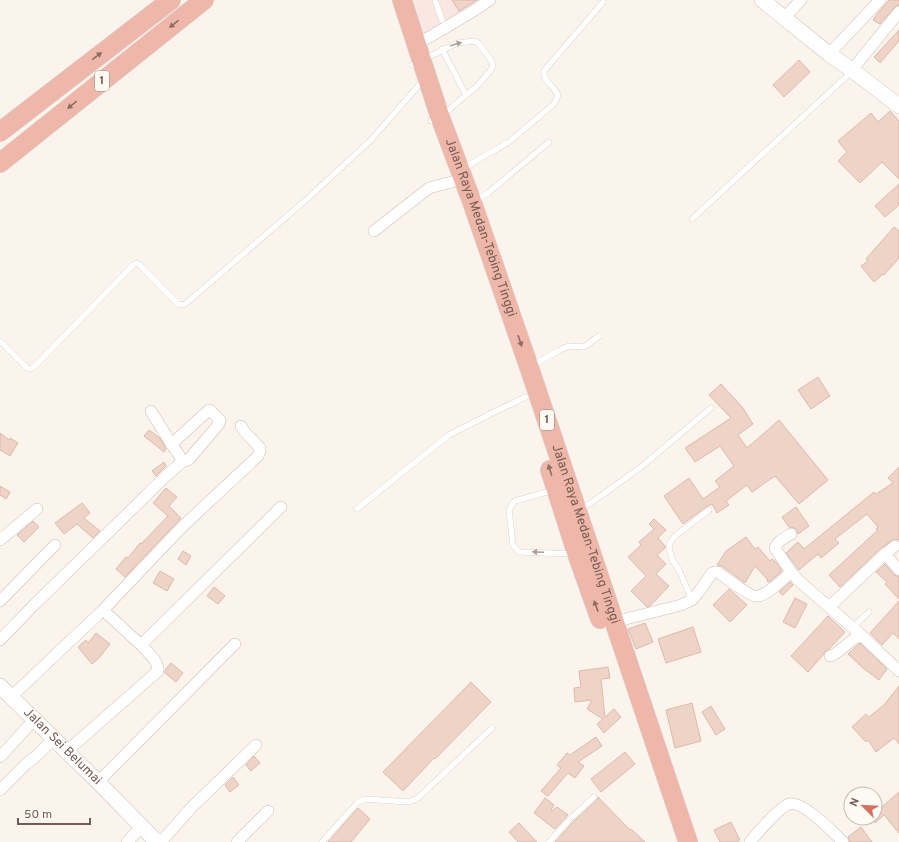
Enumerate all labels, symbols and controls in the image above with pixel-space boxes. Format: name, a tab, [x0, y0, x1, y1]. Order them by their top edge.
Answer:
one-way arrow	[168, 20, 179, 29]
one-way arrow	[451, 41, 463, 47]
one-way arrow	[92, 52, 103, 61]
road number: 1	[95, 71, 109, 91]
one-way arrow	[67, 101, 77, 110]
street label: Jalan Raya Medan-Tebing Tinggi	[441, 136, 519, 319]
one-way arrow	[518, 335, 524, 347]
road number: 1	[540, 410, 554, 430]
street label: Jalan Raya Medan-Tebing Tinggi	[548, 443, 623, 626]
one-way arrow	[547, 463, 553, 475]
one-way arrow	[532, 549, 544, 556]
one-way arrow	[592, 600, 598, 612]
street label: Jalan Sei Belumai	[20, 705, 105, 789]
north arrow	[843, 786, 883, 826]
text: N	[847, 796, 863, 809]
scale bar	[18, 800, 90, 826]
text: 50 m	[24, 807, 52, 823]

